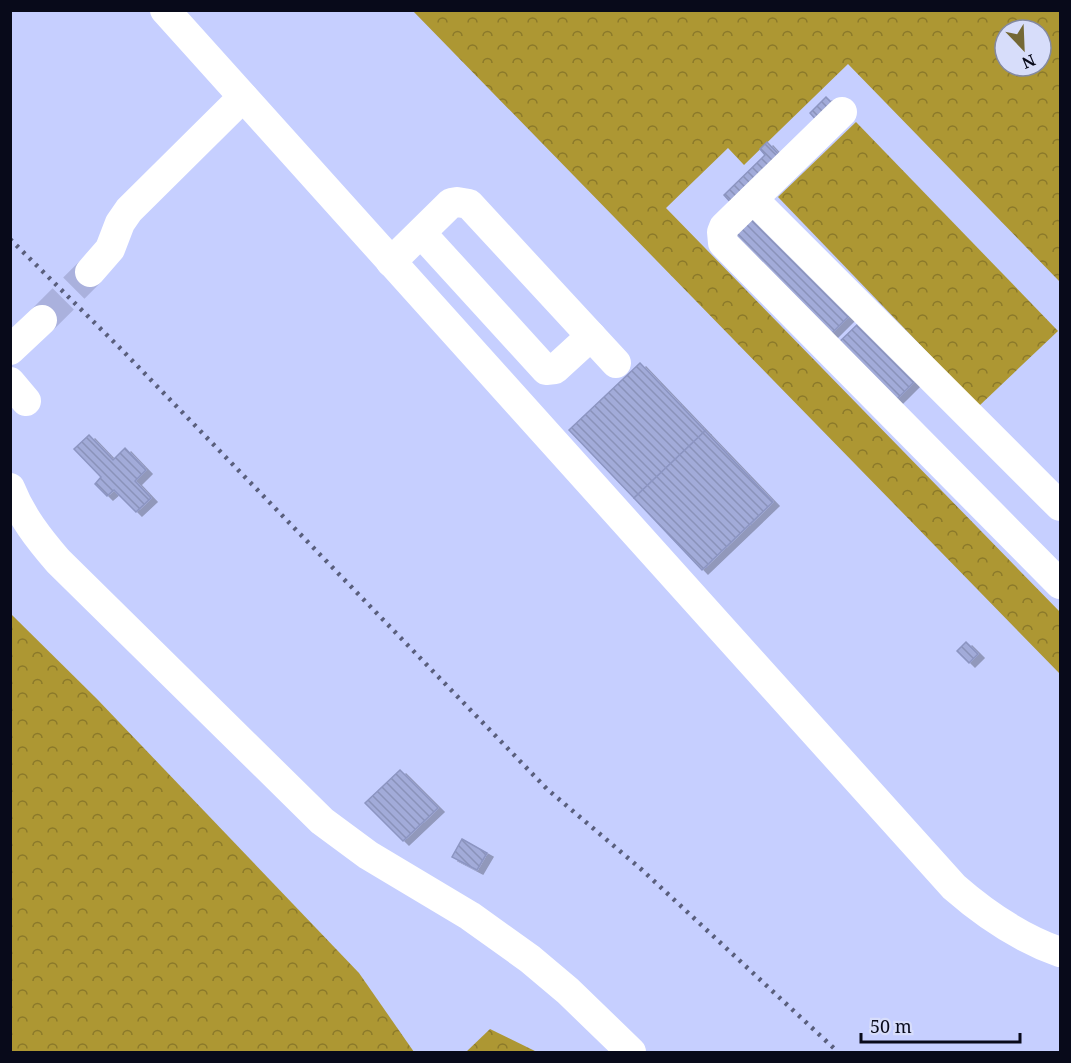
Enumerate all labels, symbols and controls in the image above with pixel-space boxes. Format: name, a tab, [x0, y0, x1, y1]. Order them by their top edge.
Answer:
north arrow	[993, 18, 1053, 78]
text: N	[1018, 49, 1039, 75]
scale bar	[861, 1006, 1020, 1044]
text: 50 m	[870, 1014, 912, 1038]

